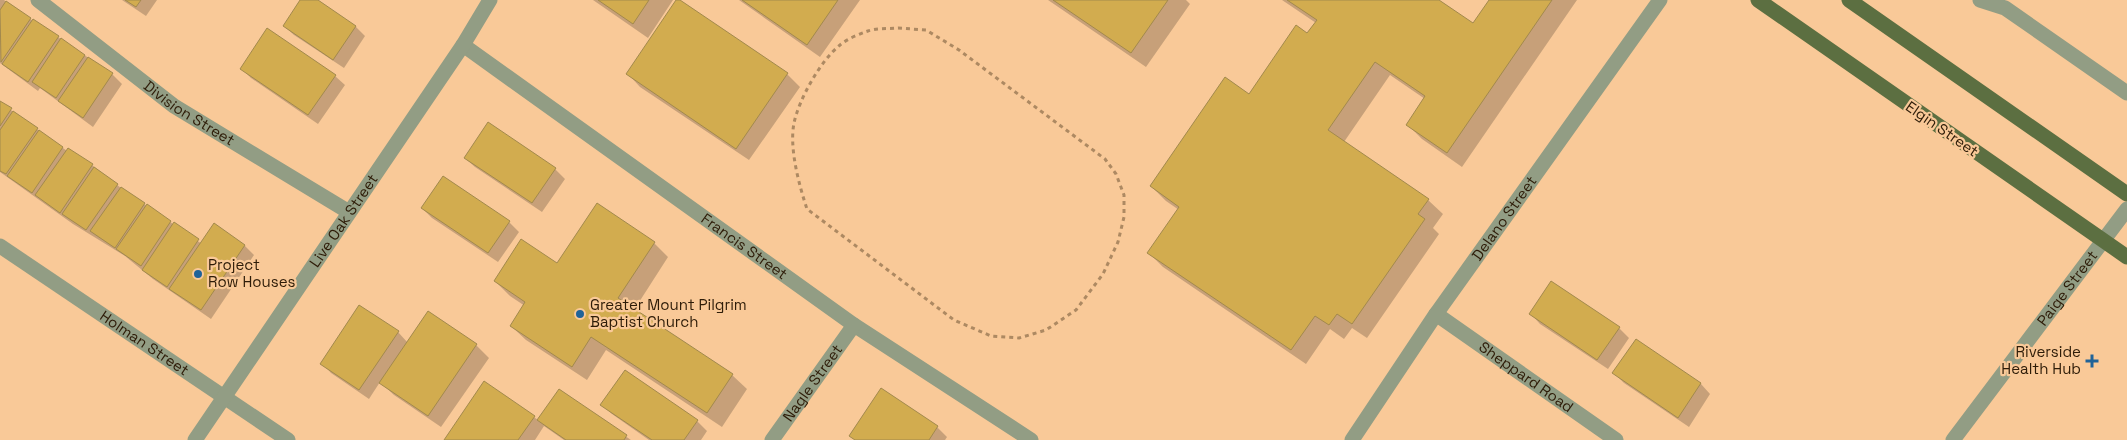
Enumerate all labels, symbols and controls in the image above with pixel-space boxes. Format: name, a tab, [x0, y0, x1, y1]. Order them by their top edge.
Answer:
street label: Division Street	[140, 76, 238, 150]
street label: Elgin Street	[1902, 97, 1982, 161]
street label: Live Oak Street	[305, 170, 382, 271]
street label: Delano Street	[1467, 172, 1541, 264]
street label: Francis Street	[698, 209, 792, 283]
street label: Paige Street	[2032, 246, 2101, 329]
place label: Project Row Houses	[208, 255, 296, 291]
marker: Project Row Houses	[192, 268, 204, 280]
place label: Greater Mount Pilgrim Baptist Church	[590, 295, 747, 331]
street label: Holman Street	[96, 306, 193, 380]
marker: Greater Mount Pilgrim Baptist Church	[574, 308, 586, 320]
street label: Sheppard Road	[1475, 337, 1577, 416]
street label: Nagle Street	[778, 340, 846, 425]
place label: Riverside Health Hub	[2001, 342, 2081, 378]
marker: Riverside Health Hub	[2085, 354, 2099, 368]

